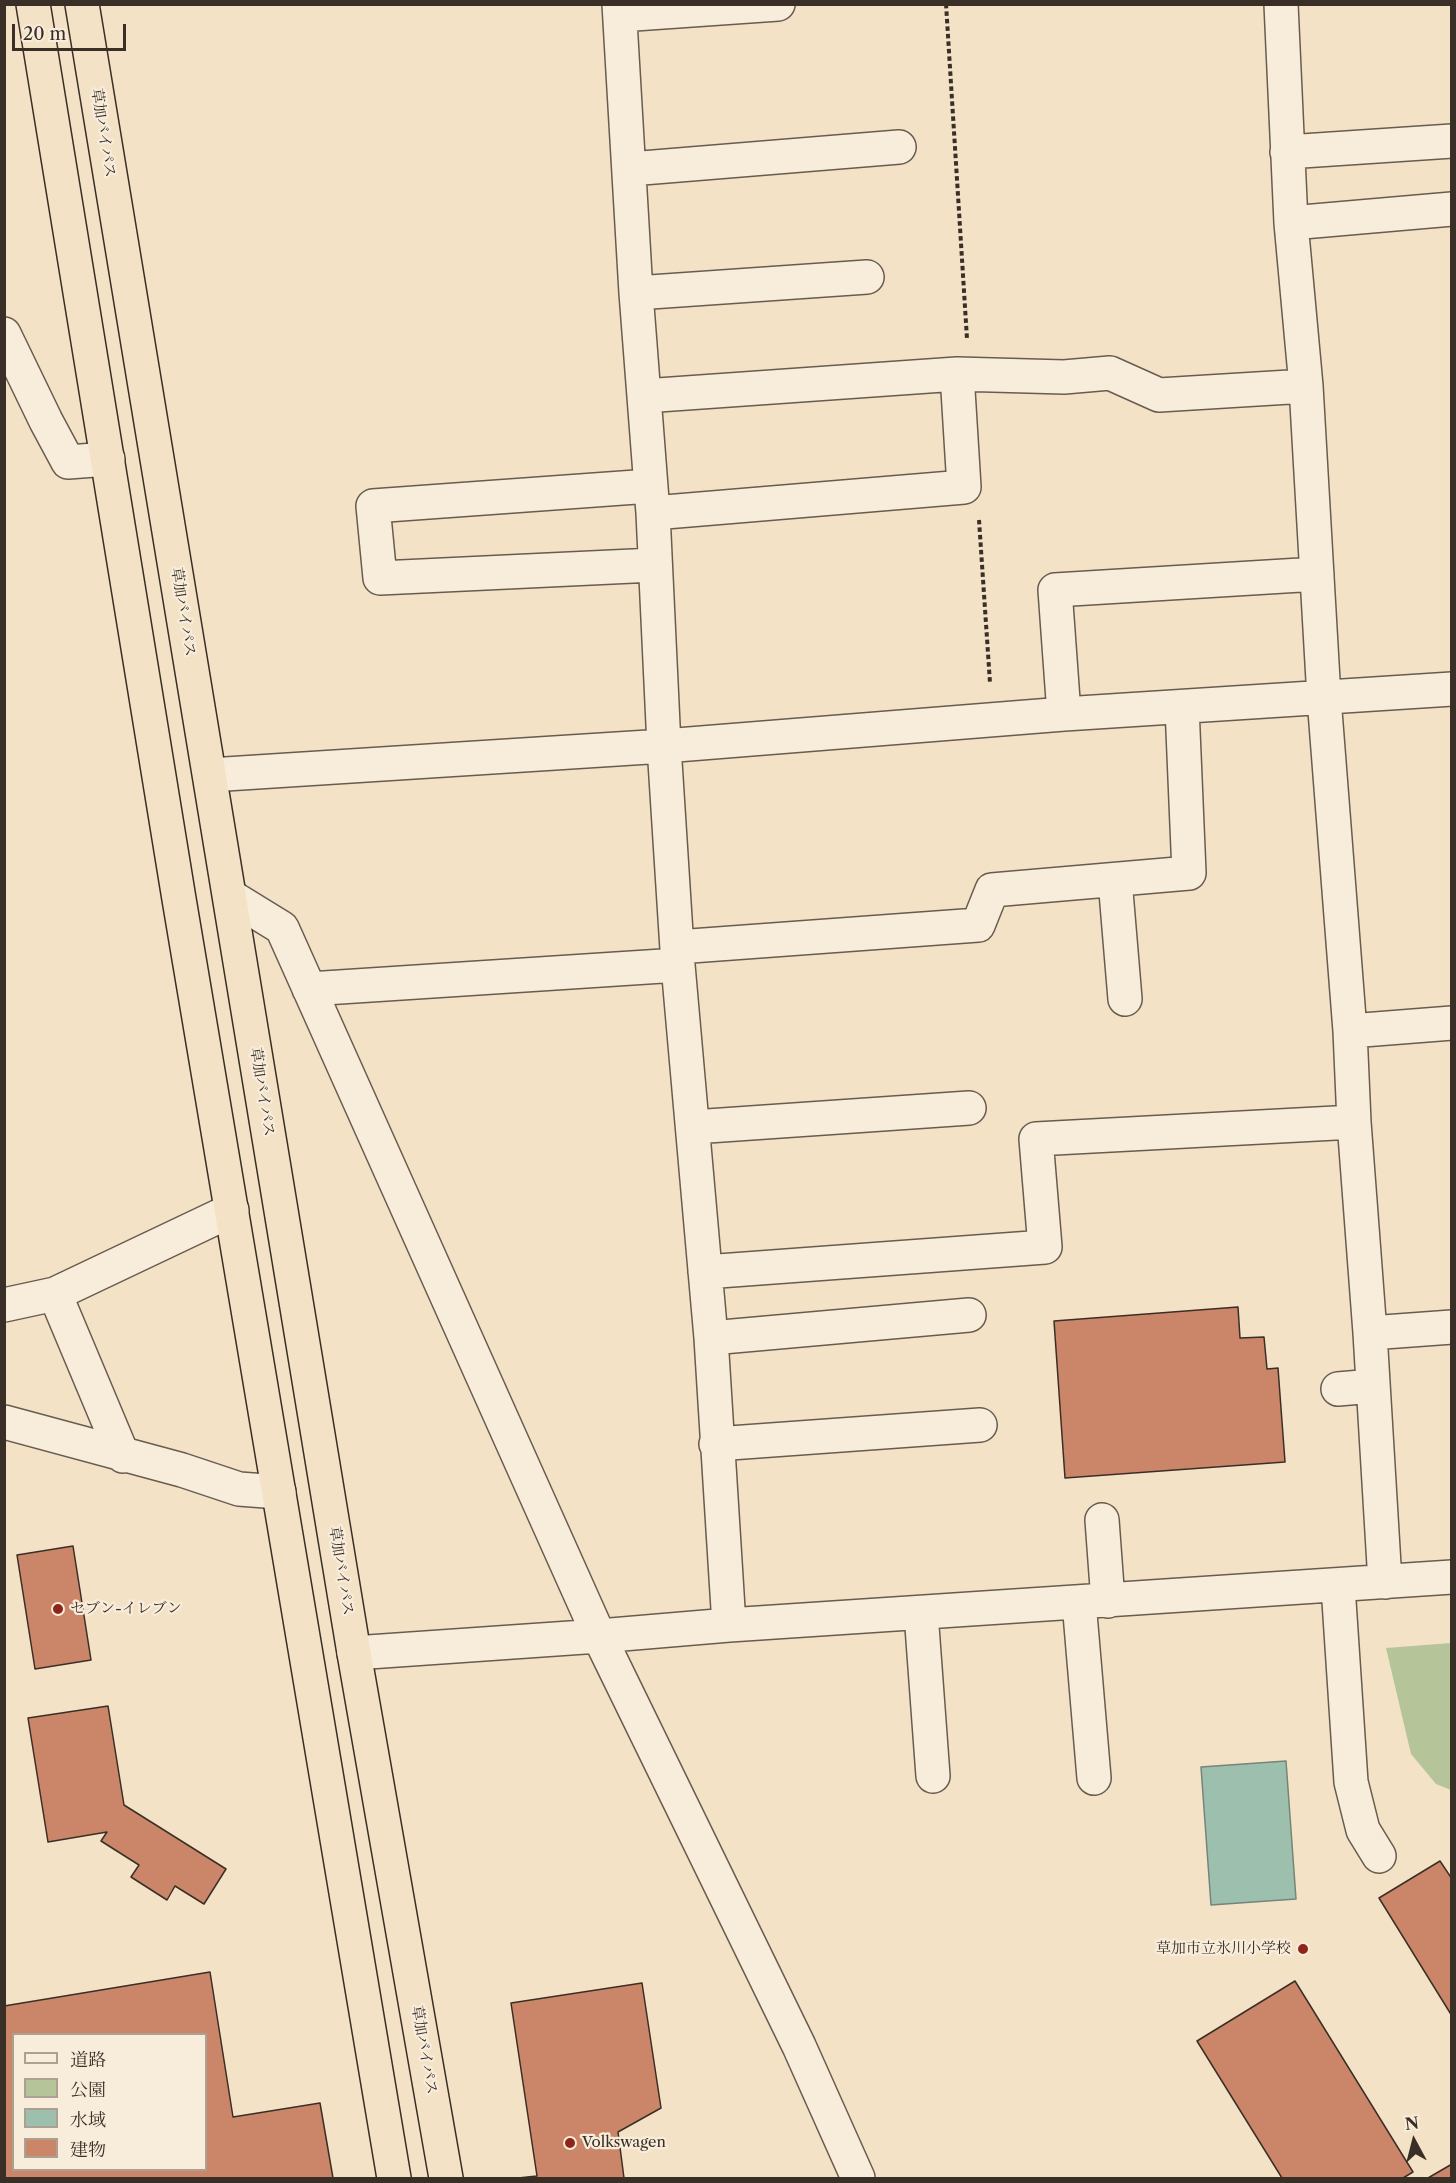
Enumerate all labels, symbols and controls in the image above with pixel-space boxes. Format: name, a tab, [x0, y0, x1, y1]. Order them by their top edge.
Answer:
scale bar	[15, 12, 129, 50]
text: 20 m	[23, 23, 66, 45]
street label: 草加バイパス	[87, 87, 119, 179]
street label: 草加バイパス	[167, 566, 199, 658]
street label: 草加バイパス	[246, 1046, 278, 1138]
street label: 草加バイパス	[325, 1525, 357, 1617]
place label: セブン-イレブン	[70, 1600, 182, 1618]
marker: セブン-イレブン	[51, 1602, 65, 1616]
place label: 草加市立氷川小学校	[1156, 1940, 1291, 1958]
marker: 草加市立氷川小学校	[1296, 1942, 1310, 1956]
street label: 草加バイパス	[407, 2004, 441, 2096]
legend	[12, 2033, 207, 2171]
text: 道路	[70, 2049, 106, 2071]
text: 公園	[70, 2079, 106, 2101]
text: 水域	[70, 2109, 106, 2131]
north arrow	[1384, 2111, 1444, 2171]
text: N	[1404, 2112, 1420, 2134]
place label: Volkswagen	[582, 2134, 666, 2152]
marker: Volkswagen	[563, 2136, 577, 2150]
text: 建物	[70, 2139, 106, 2161]

